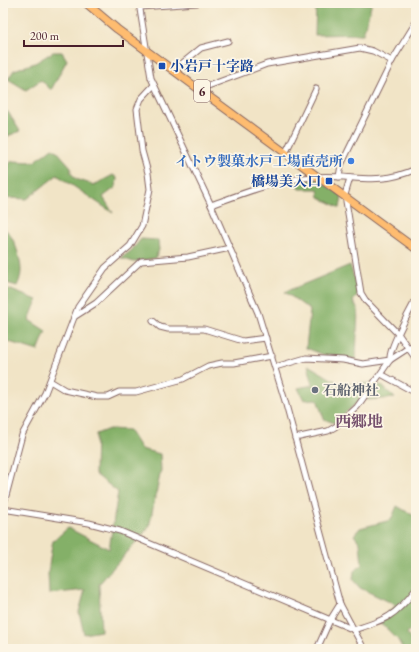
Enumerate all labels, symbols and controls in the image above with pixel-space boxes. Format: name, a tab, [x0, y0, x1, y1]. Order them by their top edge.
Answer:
scale bar	[24, 22, 123, 48]
text: 200 m	[30, 28, 60, 44]
place label: 小岩戸十字路	[170, 57, 254, 75]
marker: 小岩戸十字路	[157, 61, 167, 71]
road number: 6	[194, 80, 210, 102]
place label: イトウ製菓水戸工場直売所	[175, 152, 343, 170]
marker: イトウ製菓水戸工場直売所	[346, 156, 356, 166]
place label: 橋場美入口	[251, 172, 321, 190]
marker: 橋場美入口	[324, 176, 334, 186]
place label: 石船神社	[323, 381, 379, 399]
marker: 石船神社	[310, 385, 320, 395]
district label: 西郷地	[335, 411, 383, 432]

